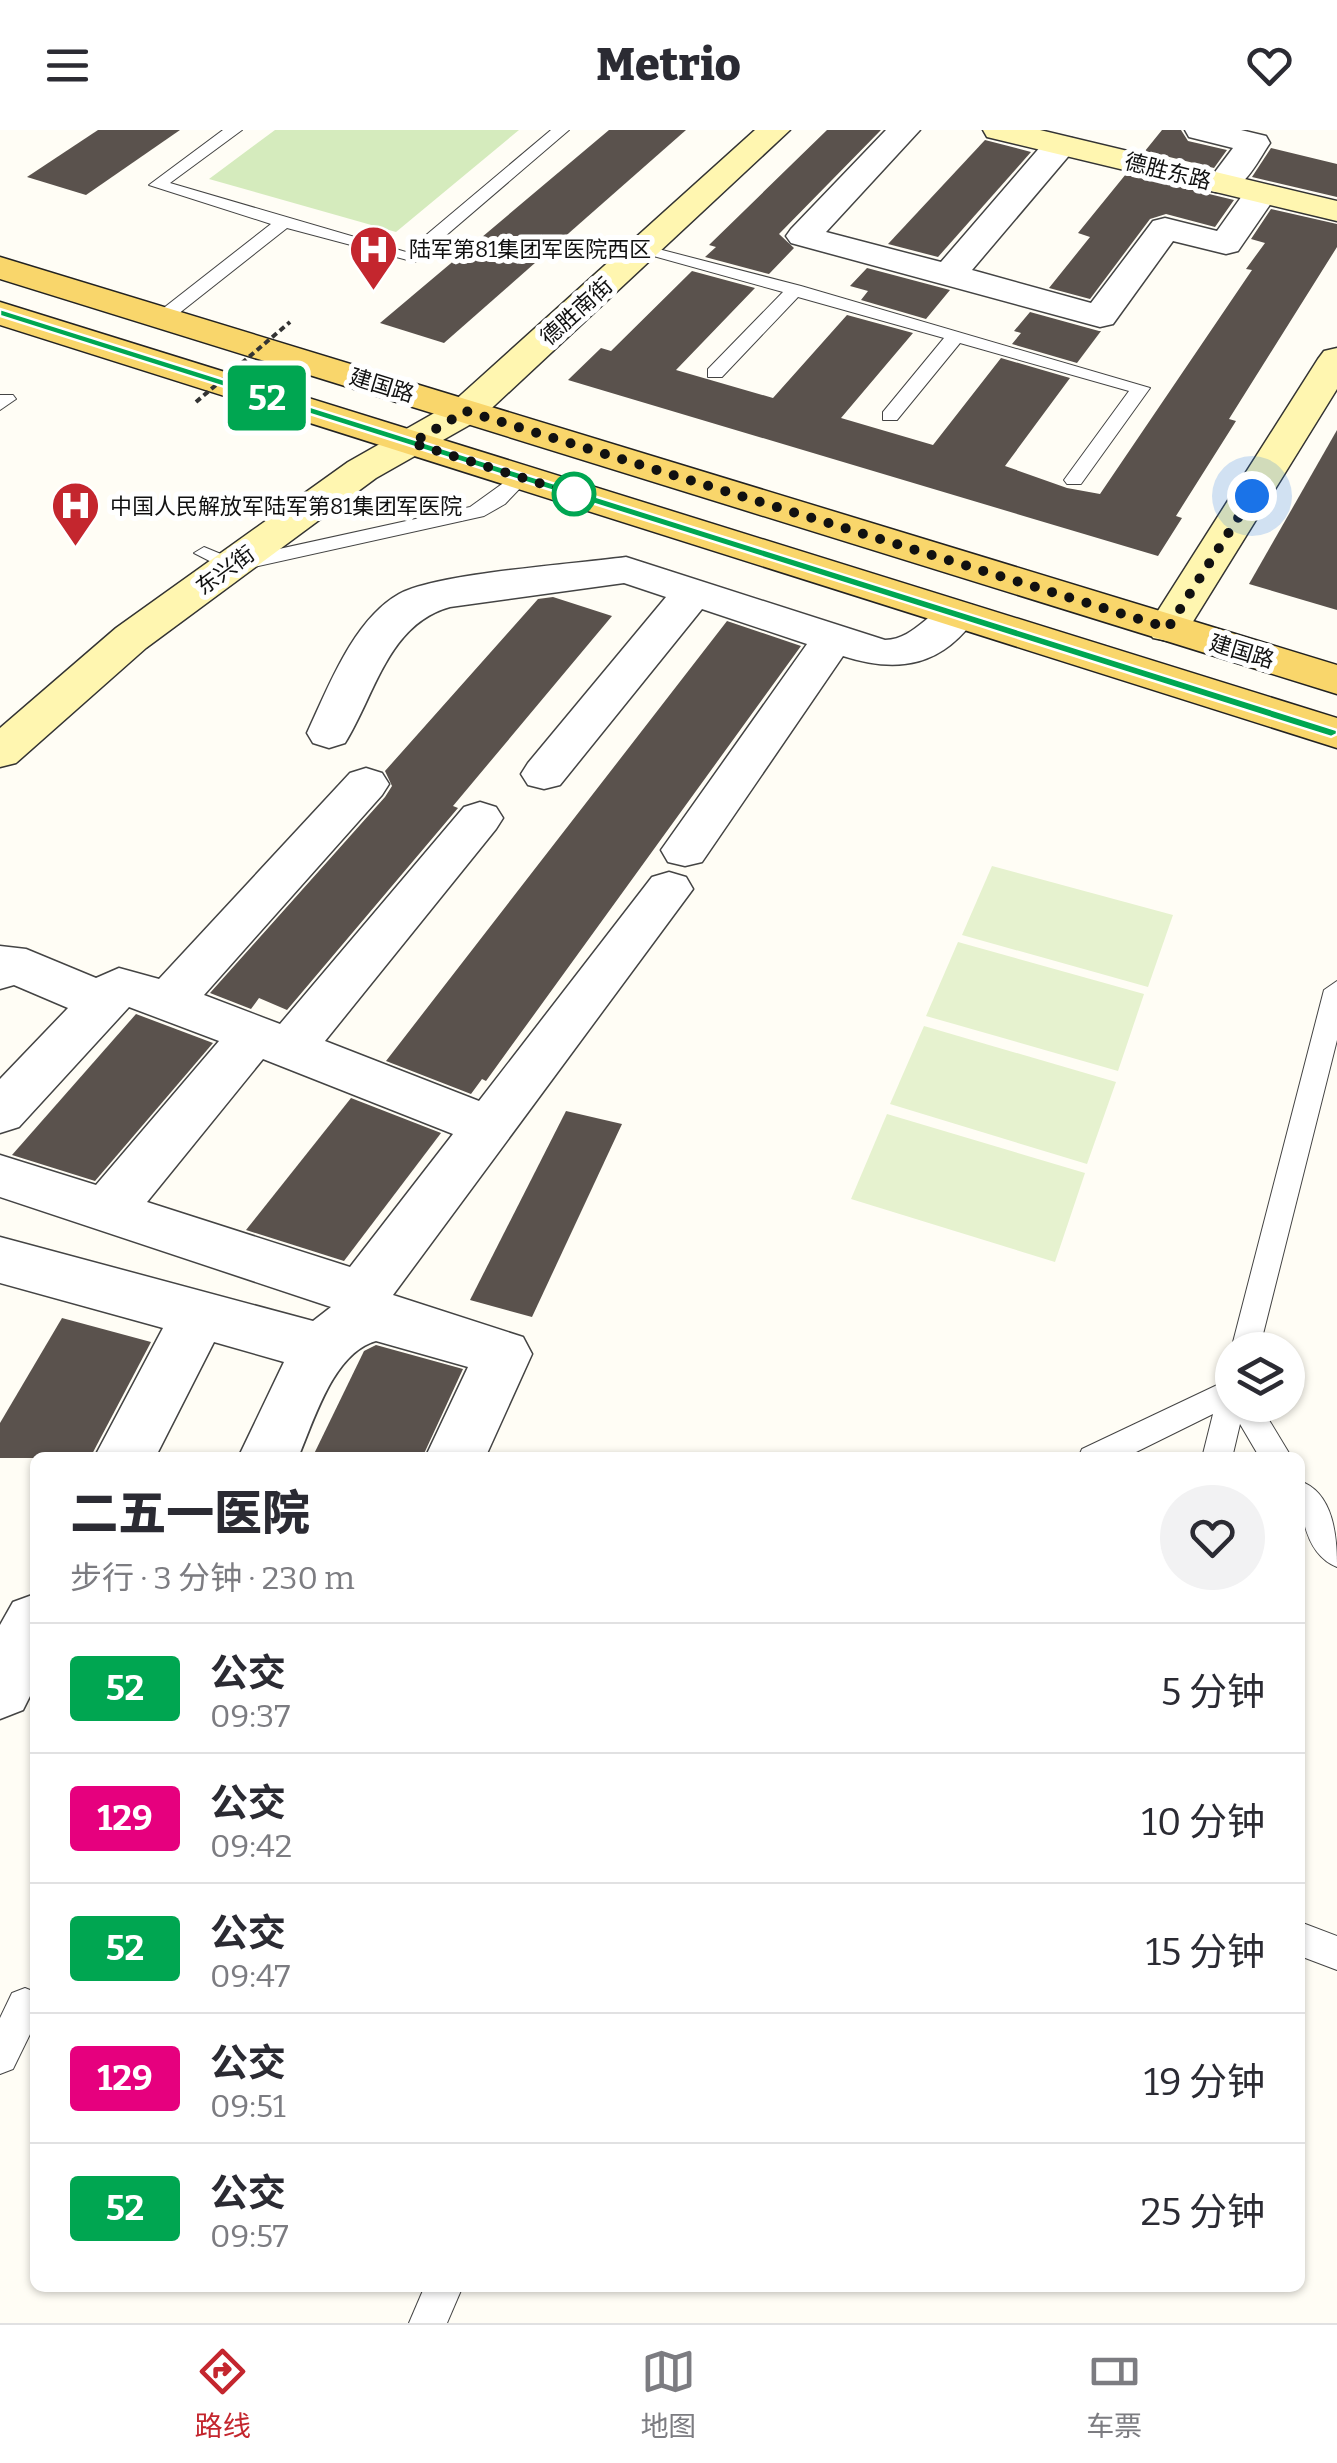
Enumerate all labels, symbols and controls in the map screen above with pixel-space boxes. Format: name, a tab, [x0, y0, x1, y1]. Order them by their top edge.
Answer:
icon: menu	[40, 38, 95, 93]
text: Metrio	[596, 38, 741, 92]
icon: heart	[1242, 38, 1297, 93]
street label: 德胜东路	[1122, 148, 1214, 195]
hospital icon: 陆军第81集团军医院西区	[348, 223, 400, 291]
place label: 陆军第81集团军医院西区	[409, 236, 651, 263]
street label: 德胜南街	[535, 272, 618, 351]
street label: 建国路	[346, 363, 417, 408]
line badge: 52	[222, 366, 312, 430]
text: 52	[248, 377, 286, 419]
your location	[1227, 471, 1277, 521]
unlabelled marker	[553, 473, 595, 515]
hospital icon: 中国人民解放军陆军第81集团军医院	[49, 480, 101, 548]
place label: 中国人民解放军陆军第81集团军医院	[110, 493, 462, 520]
street label: 东兴街	[191, 540, 260, 601]
street label: 建国路	[1206, 629, 1277, 674]
map controls	[1215, 1332, 1305, 1422]
button: layers	[1215, 1332, 1305, 1422]
text: 二五一医院	[70, 1485, 310, 1543]
button: heart	[1160, 1485, 1265, 1590]
text: 步行 · 3 分钟 · 230 m	[70, 1559, 355, 1597]
text: 公交	[210, 1650, 286, 1696]
text: 52	[106, 1667, 144, 1709]
text: 5 分钟	[1161, 1669, 1265, 1715]
text: 09:37	[210, 1697, 290, 1735]
text: 公交	[210, 1780, 286, 1826]
text: 129	[97, 1797, 153, 1839]
text: 10 分钟	[1142, 1799, 1265, 1845]
text: 09:42	[210, 1827, 292, 1865]
text: 公交	[210, 1910, 286, 1956]
text: 52	[106, 1927, 144, 1969]
text: 15 分钟	[1146, 1929, 1265, 1975]
text: 09:47	[210, 1957, 290, 1995]
text: 公交	[210, 2040, 286, 2086]
text: 129	[97, 2057, 153, 2099]
text: 19 分钟	[1144, 2059, 1265, 2105]
text: 09:51	[210, 2087, 286, 2125]
text: 公交	[210, 2170, 286, 2216]
text: 52	[106, 2187, 144, 2229]
text: 25 分钟	[1140, 2189, 1265, 2235]
text: 09:57	[210, 2217, 289, 2255]
tab: 路线	[195, 2344, 251, 2444]
tab: 地图	[640, 2344, 696, 2444]
tab: 车票	[1086, 2344, 1142, 2444]

